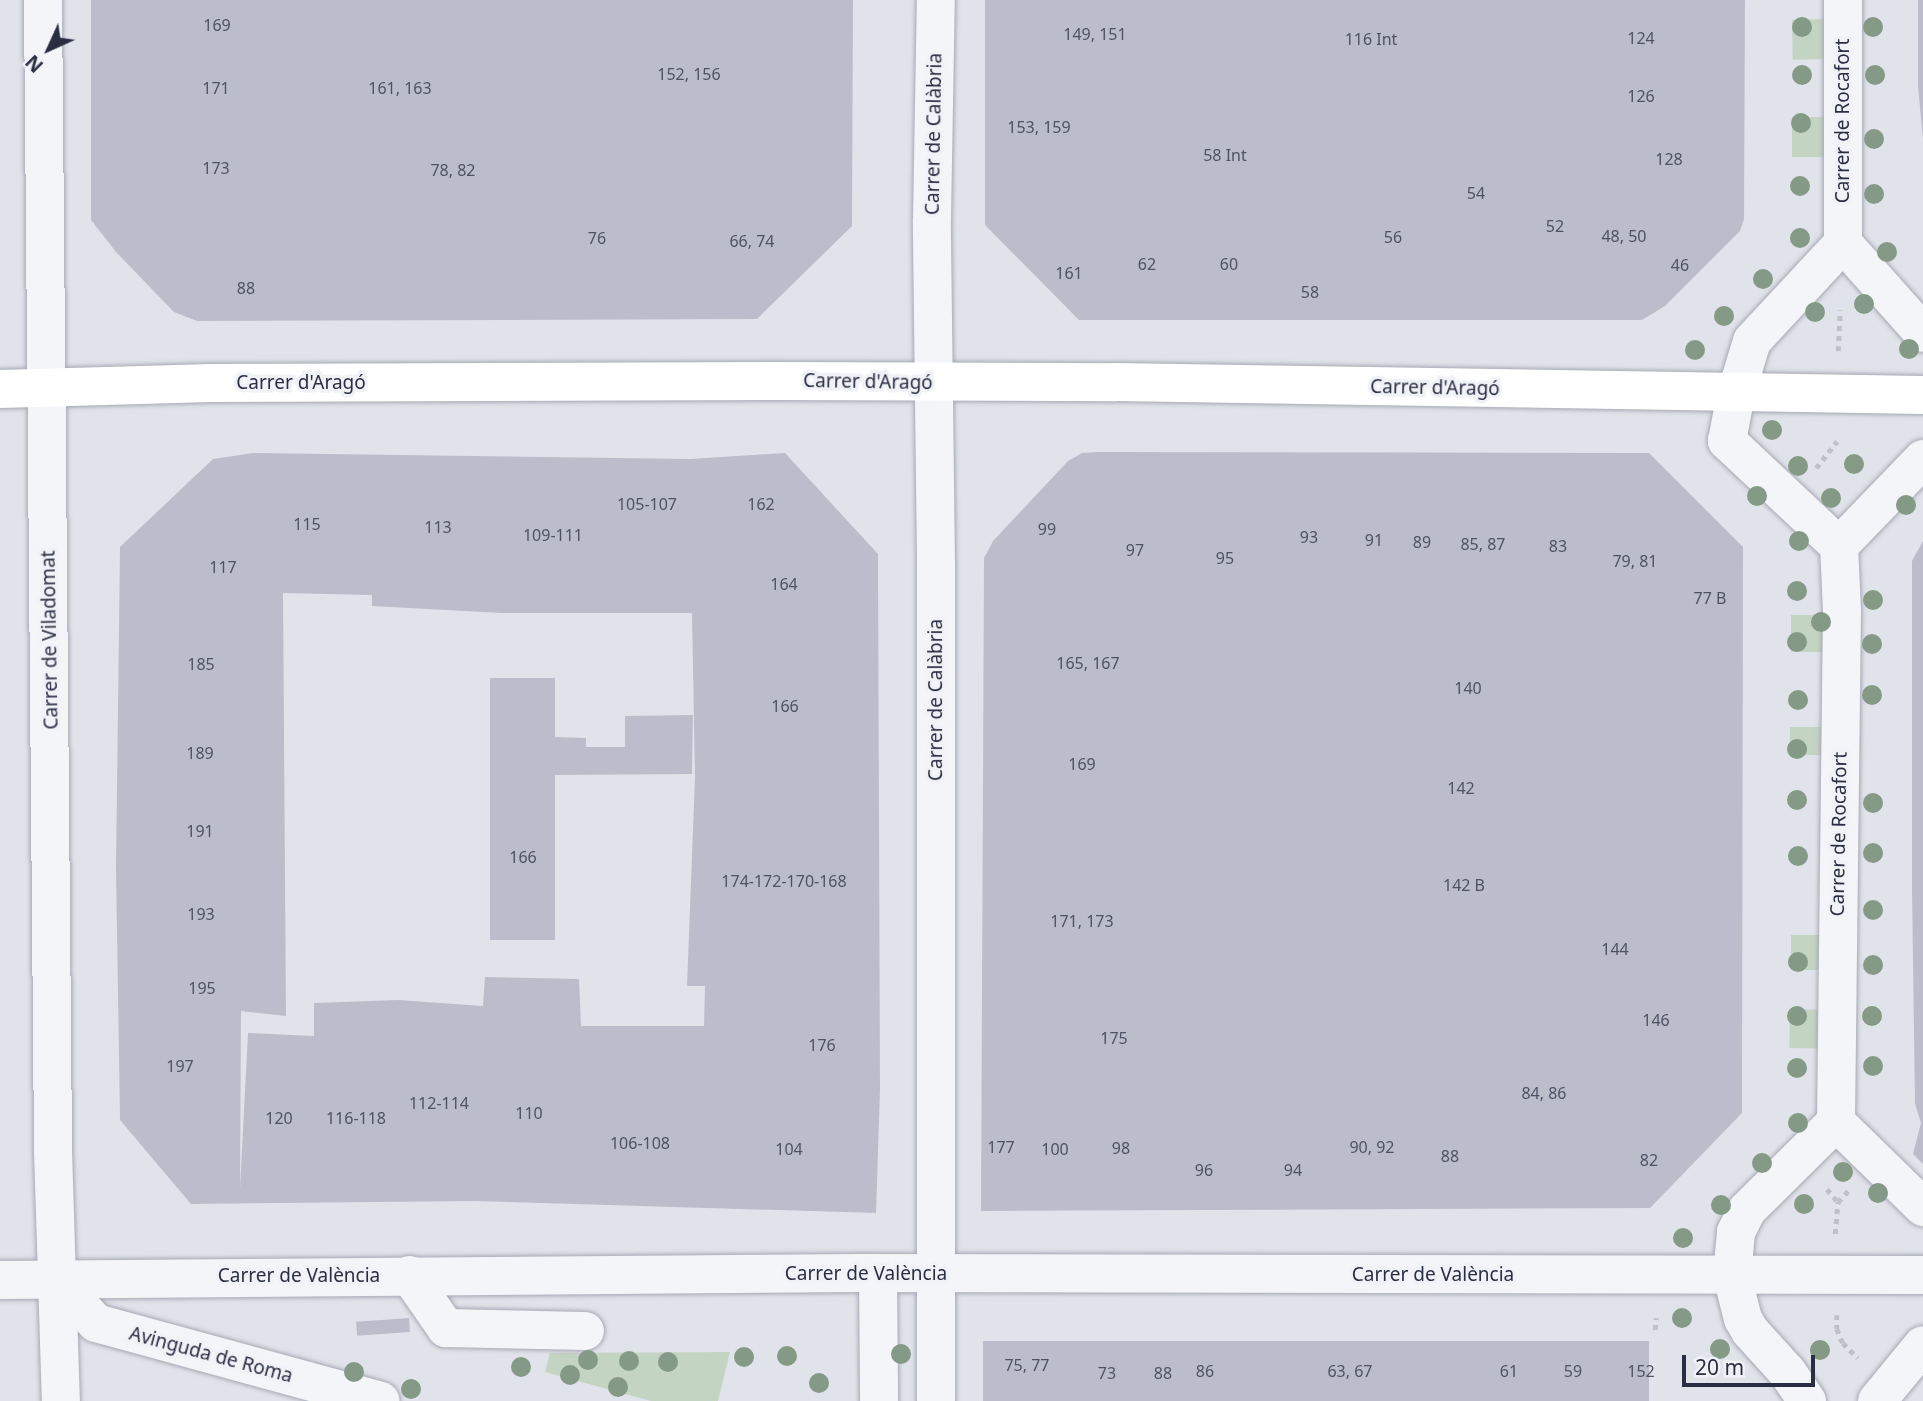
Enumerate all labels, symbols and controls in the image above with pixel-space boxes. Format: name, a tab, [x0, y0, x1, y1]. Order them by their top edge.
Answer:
north arrow	[14, 14, 84, 84]
house number: 169	[203, 15, 231, 35]
house number: 149, 151	[1063, 24, 1127, 44]
house number: 124	[1627, 28, 1655, 48]
house number: 116 Int	[1345, 29, 1397, 49]
street label: Carrer de Rocafort	[1832, 39, 1854, 203]
text: N	[20, 49, 49, 79]
street label: Carrer de Calàbria	[921, 53, 947, 215]
house number: 152, 156	[657, 64, 721, 84]
house number: 171	[202, 78, 230, 98]
house number: 161, 163	[368, 78, 432, 98]
house number: 126	[1627, 86, 1655, 106]
house number: 153, 159	[1007, 117, 1071, 137]
house number: 58 Int	[1203, 145, 1247, 165]
house number: 128	[1655, 149, 1683, 169]
house number: 173	[202, 158, 230, 178]
house number: 78, 82	[430, 160, 476, 180]
house number: 54	[1467, 183, 1485, 203]
house number: 52	[1546, 216, 1564, 236]
house number: 48, 50	[1601, 226, 1647, 246]
house number: 56	[1384, 227, 1402, 247]
house number: 76	[588, 228, 606, 248]
house number: 66, 74	[729, 231, 775, 251]
house number: 62	[1138, 254, 1156, 274]
house number: 60	[1220, 254, 1238, 274]
house number: 46	[1671, 255, 1689, 275]
house number: 161	[1055, 263, 1083, 283]
house number: 88	[237, 278, 255, 298]
house number: 58	[1301, 282, 1319, 302]
street label: Carrer d'Aragó	[803, 369, 933, 395]
street label: Carrer d'Aragó	[236, 372, 366, 394]
street label: Carrer d'Aragó	[1370, 375, 1500, 401]
house number: 105-107	[617, 494, 677, 514]
house number: 162	[747, 494, 775, 514]
house number: 115	[293, 514, 321, 534]
house number: 113	[424, 517, 452, 537]
house number: 99	[1038, 519, 1056, 539]
house number: 109-111	[523, 525, 583, 545]
house number: 93	[1300, 527, 1318, 547]
house number: 91	[1365, 530, 1383, 550]
house number: 89	[1413, 532, 1431, 552]
house number: 85, 87	[1460, 534, 1506, 554]
house number: 83	[1549, 536, 1567, 556]
house number: 97	[1126, 540, 1144, 560]
house number: 95	[1216, 548, 1234, 568]
street label: Carrer de Viladomat	[37, 550, 63, 730]
house number: 79, 81	[1612, 551, 1658, 571]
house number: 117	[209, 557, 237, 577]
house number: 164	[770, 574, 798, 594]
house number: 77 B	[1694, 588, 1726, 608]
street label: Carrer de Calàbria	[925, 619, 947, 781]
house number: 165, 167	[1056, 653, 1120, 673]
house number: 185	[187, 654, 215, 674]
house number: 140	[1454, 678, 1482, 698]
house number: 166	[771, 696, 799, 716]
house number: 189	[186, 743, 214, 763]
street label: Carrer de Rocafort	[1826, 751, 1852, 917]
house number: 169	[1068, 754, 1096, 774]
house number: 142	[1447, 778, 1475, 798]
house number: 191	[186, 821, 214, 841]
house number: 166	[509, 847, 537, 867]
house number: 174-172-170-168	[721, 871, 847, 891]
house number: 142 B	[1443, 875, 1485, 895]
house number: 193	[187, 904, 215, 924]
house number: 171, 173	[1050, 911, 1114, 931]
house number: 144	[1601, 939, 1629, 959]
house number: 195	[188, 978, 216, 998]
house number: 146	[1642, 1010, 1670, 1030]
house number: 175	[1100, 1028, 1128, 1048]
house number: 176	[808, 1035, 836, 1055]
house number: 197	[166, 1056, 194, 1076]
house number: 84, 86	[1521, 1083, 1567, 1103]
house number: 112-114	[409, 1093, 469, 1113]
house number: 110	[515, 1103, 543, 1123]
house number: 120	[265, 1108, 293, 1128]
house number: 116-118	[326, 1108, 386, 1128]
house number: 106-108	[610, 1133, 670, 1153]
house number: 177	[987, 1137, 1015, 1157]
house number: 90, 92	[1349, 1137, 1395, 1157]
house number: 98	[1112, 1138, 1130, 1158]
house number: 104	[775, 1139, 803, 1159]
house number: 100	[1041, 1139, 1069, 1159]
house number: 88	[1441, 1146, 1459, 1166]
house number: 82	[1640, 1150, 1658, 1170]
house number: 96	[1195, 1160, 1213, 1180]
house number: 94	[1284, 1160, 1302, 1180]
street label: Carrer de València	[785, 1263, 947, 1285]
street label: Carrer de València	[1352, 1264, 1514, 1286]
street label: Carrer de València	[218, 1265, 380, 1287]
street label: Avinguda de Roma	[127, 1322, 295, 1388]
scale bar	[1685, 1342, 1818, 1386]
text: 20 m	[1695, 1353, 1744, 1381]
house number: 75, 77	[1004, 1355, 1050, 1375]
house number: 86	[1196, 1361, 1214, 1381]
house number: 63, 67	[1327, 1361, 1373, 1381]
house number: 61	[1500, 1361, 1518, 1381]
house number: 59	[1564, 1361, 1582, 1381]
house number: 152	[1627, 1361, 1655, 1381]
house number: 73	[1098, 1363, 1116, 1383]
house number: 88	[1154, 1363, 1172, 1383]

